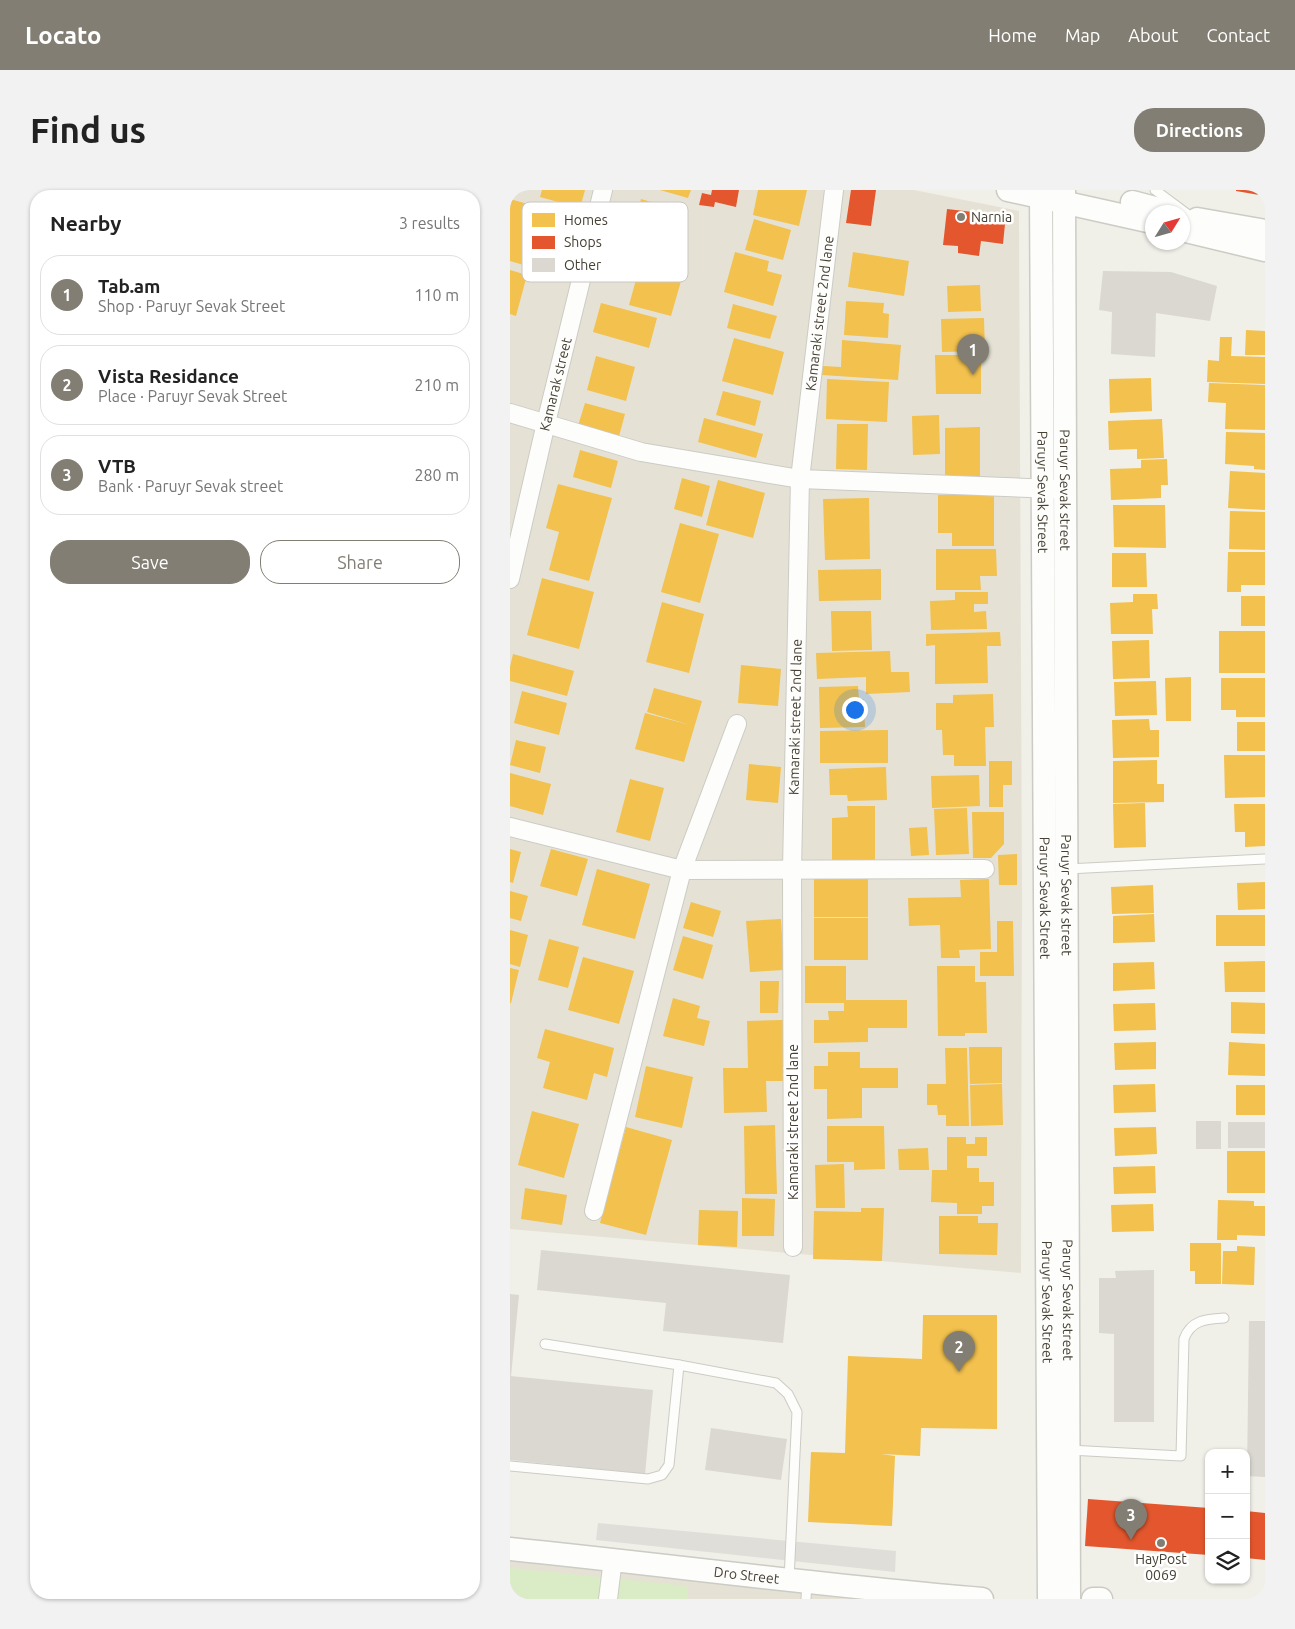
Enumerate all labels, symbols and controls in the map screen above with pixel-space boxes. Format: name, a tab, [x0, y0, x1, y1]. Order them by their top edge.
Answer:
text: Locato	[25, 22, 101, 49]
text: Home	[988, 25, 1037, 45]
text: Map	[1065, 25, 1100, 45]
text: About	[1128, 25, 1178, 45]
text: Contact	[1206, 25, 1270, 45]
button: Directions	[1134, 108, 1265, 152]
text: Find us	[30, 110, 146, 150]
legend	[522, 202, 688, 282]
north arrow	[1145, 205, 1190, 250]
place label: Narnia	[971, 209, 1012, 225]
text: Nearby	[50, 211, 121, 235]
marker: Narnia	[955, 211, 967, 223]
text: Homes	[564, 212, 608, 228]
text: 3 results	[399, 214, 460, 232]
text: Shops	[564, 234, 602, 250]
street label: Kamaraki street 2nd lane	[802, 235, 837, 392]
text: Other	[564, 257, 602, 273]
text: Tab.am	[98, 275, 160, 297]
text: 1	[62, 286, 72, 304]
text: 110 m	[414, 286, 459, 304]
text: Shop · Paruyr Sevak Street	[98, 297, 285, 315]
pin: 1	[957, 334, 989, 375]
street label: Kamarak street	[536, 335, 575, 433]
text: Vista Residance	[98, 365, 239, 387]
text: 2	[62, 376, 72, 394]
text: 210 m	[414, 376, 459, 394]
text: Place · Paruyr Sevak Street	[98, 387, 287, 405]
street label: Paruyr Sevak street	[1057, 429, 1073, 551]
street label: Paruyr Sevak Street	[1034, 431, 1051, 554]
text: VTB	[98, 455, 136, 477]
text: 3	[62, 466, 72, 484]
text: 280 m	[414, 466, 459, 484]
text: Bank · Paruyr Sevak street	[98, 477, 283, 495]
button: Save	[50, 540, 250, 584]
button: Share	[260, 540, 460, 584]
street label: Kamaraki street 2nd lane	[786, 639, 805, 795]
your location	[842, 697, 868, 723]
street label: Paruyr Sevak street	[1058, 834, 1075, 956]
street label: Paruyr Sevak Street	[1037, 837, 1053, 960]
street label: Kamaraki street 2nd lane	[785, 1044, 801, 1200]
street label: Paruyr Sevak street	[1060, 1239, 1076, 1361]
street label: Paruyr Sevak Street	[1039, 1241, 1056, 1364]
pin: 2	[943, 1331, 975, 1372]
map controls	[1205, 1449, 1250, 1584]
button: +	[1205, 1449, 1250, 1494]
button: −	[1205, 1494, 1250, 1539]
pin: 3	[1115, 1499, 1147, 1540]
marker: HayPost 0069	[1155, 1537, 1167, 1549]
button: layers	[1205, 1539, 1250, 1584]
place label: HayPost 0069	[1135, 1551, 1187, 1583]
street label: Dro Street	[713, 1564, 781, 1587]

